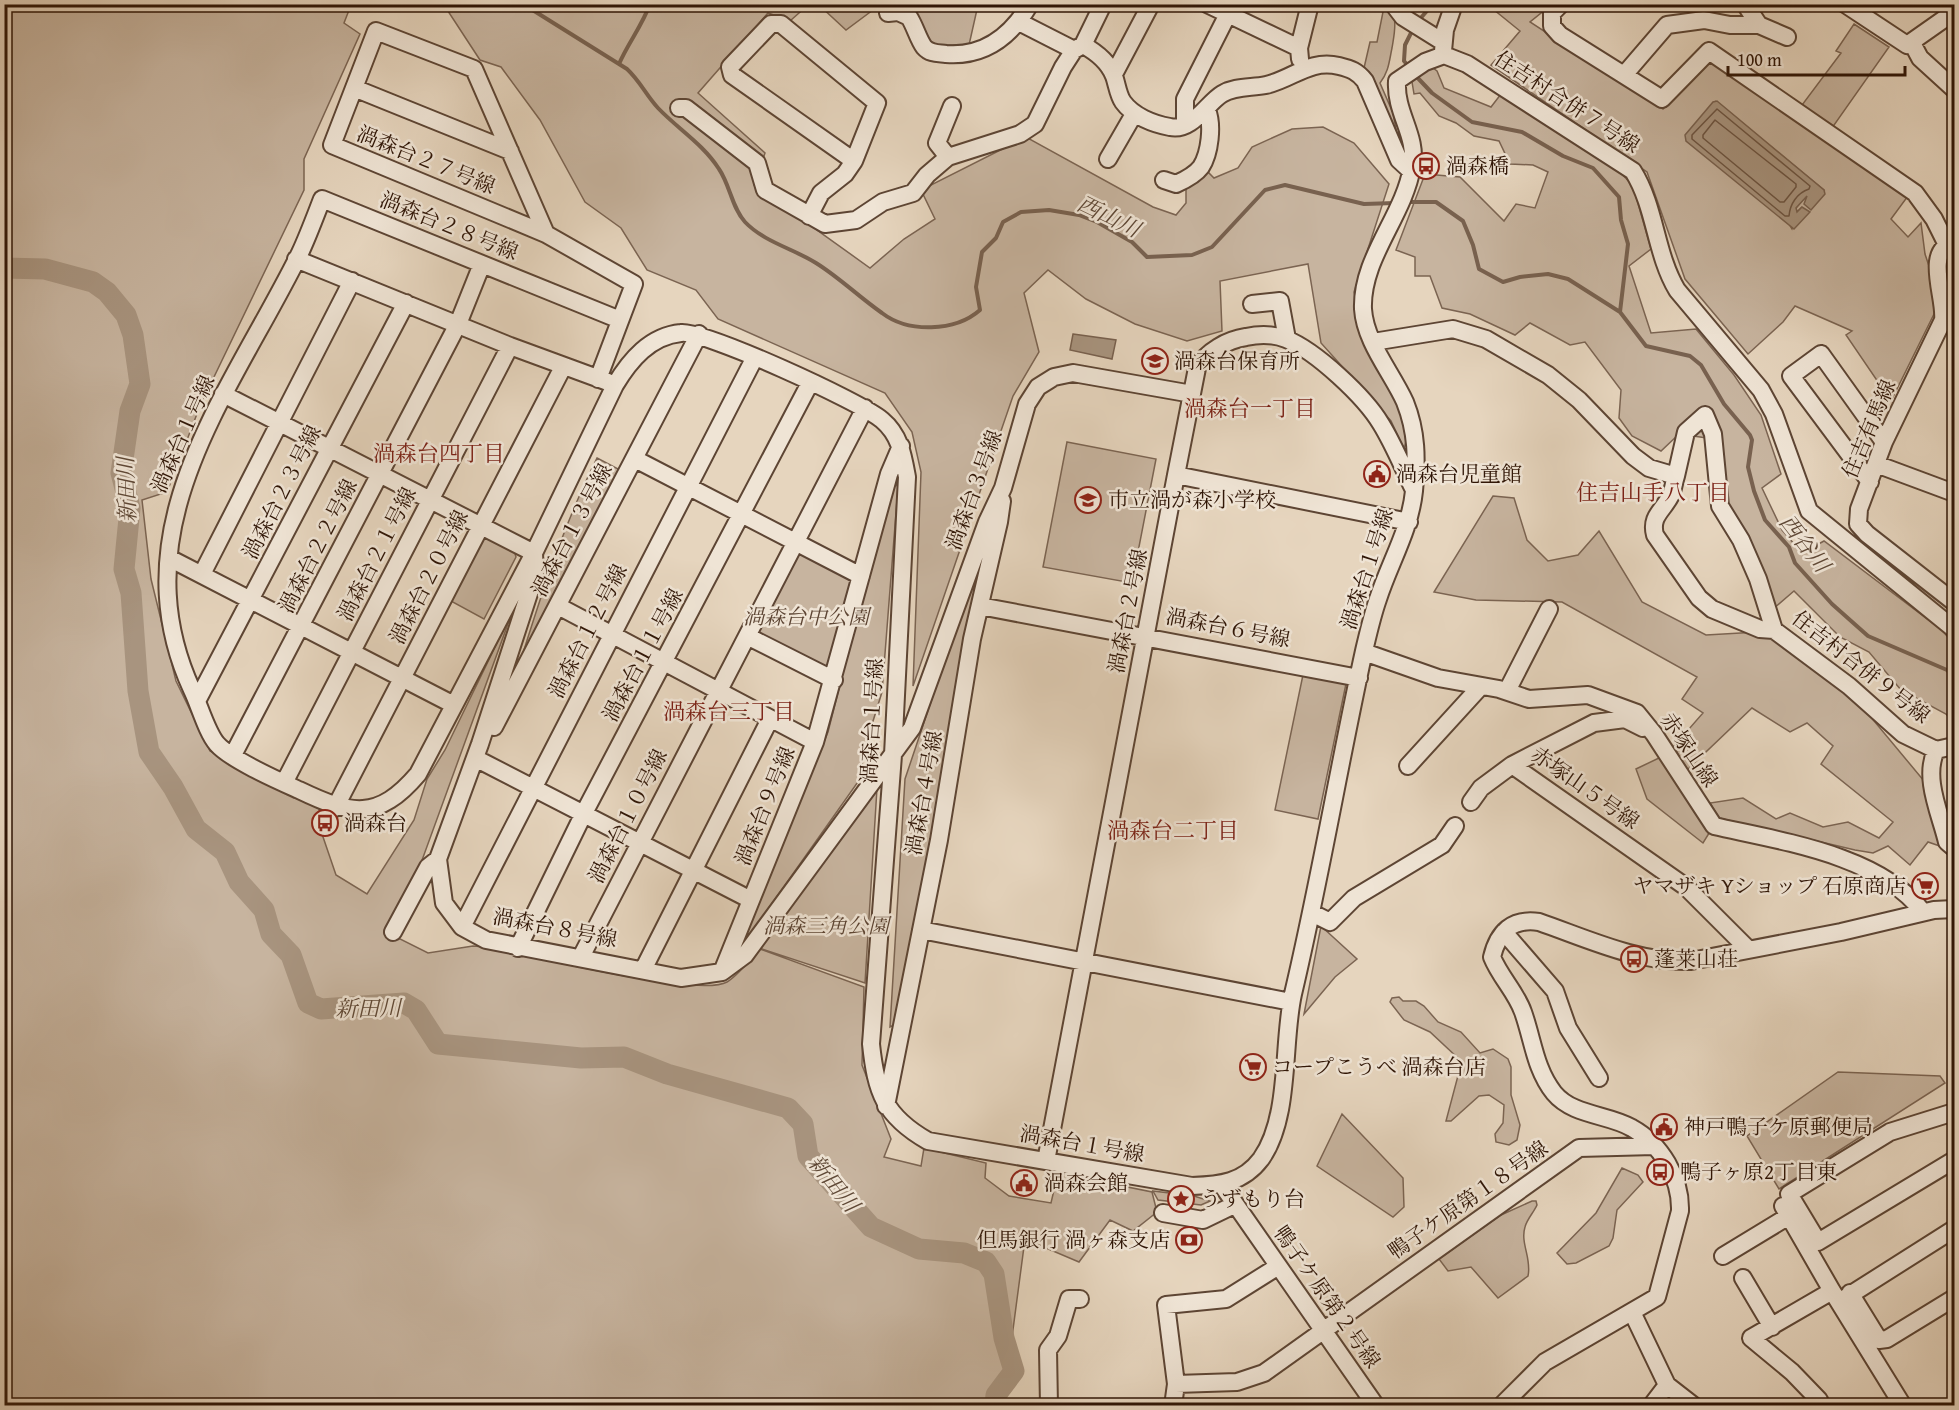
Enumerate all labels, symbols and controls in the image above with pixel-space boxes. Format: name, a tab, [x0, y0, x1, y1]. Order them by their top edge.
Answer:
scale bar	[1728, 39, 1905, 77]
street label: 住吉村合併７号線	[1488, 43, 1646, 160]
text: 100 m	[1737, 46, 1782, 73]
street label: 渦森台２７号線	[352, 118, 500, 201]
place label: 渦森橋	[1446, 150, 1509, 181]
bus stop icon: 渦森橋	[1411, 151, 1441, 181]
street label: 渦森台２８号線	[375, 184, 523, 267]
water label: 西山川	[1072, 187, 1147, 246]
place label: 渦森台保育所	[1174, 345, 1300, 376]
school or university icon: 渦森台保育所	[1140, 346, 1170, 376]
street label: 渦森台１号線	[143, 370, 222, 498]
street label: 住吉有馬線	[1834, 374, 1903, 483]
district label: 渦森台一丁目	[1184, 392, 1316, 424]
street label: 渦森台２３号線	[234, 419, 329, 564]
street label: 渦森台３号線	[937, 425, 1010, 554]
district label: 渦森台四丁目	[373, 437, 505, 469]
water label: 新田川	[109, 454, 143, 524]
street label: 渦森台１３号線	[523, 458, 620, 602]
place label: 渦森台児童館	[1396, 458, 1522, 489]
public building icon: 渦森台児童館	[1362, 459, 1392, 489]
street label: 渦森台２２号線	[270, 473, 365, 618]
district label: 住吉山手八丁目	[1576, 476, 1730, 508]
street label: 渦森台２１号線	[329, 481, 424, 626]
place label: 市立渦が森小学校	[1108, 484, 1276, 515]
school or university icon: 市立渦が森小学校	[1073, 485, 1103, 515]
street label: 渦森台２０号線	[381, 504, 476, 649]
street label: 渦森台１号線	[1332, 504, 1401, 634]
water label: 西谷川	[1772, 507, 1839, 580]
street label: 渦森台２号線	[1100, 546, 1155, 676]
street label: 渦森台１２号線	[540, 558, 635, 703]
street label: 渦森台１１号線	[594, 583, 691, 727]
street label: 渦森台６号線	[1163, 600, 1293, 655]
park label: 渦森台中公園	[743, 601, 872, 632]
street label: 住吉村合併９号線	[1786, 603, 1937, 731]
street label: 渦森台１号線	[853, 657, 890, 785]
district label: 渦森台三丁目	[663, 695, 795, 727]
street label: 赤塚山線	[1653, 706, 1726, 793]
street label: 渦森台４号線	[897, 728, 950, 858]
street label: 赤塚山５号線	[1525, 739, 1646, 836]
street label: 渦森台９号線	[727, 742, 803, 870]
street label: 渦森台１０号線	[580, 743, 675, 888]
place label: 渦森台	[344, 807, 407, 838]
bus stop icon: 渦森台	[310, 808, 340, 838]
district label: 渦森台二丁目	[1107, 814, 1239, 846]
place label: ヤマザキ Yショップ 石原商店	[1633, 870, 1906, 901]
supermarket icon: ヤマザキ Yショップ 石原商店	[1910, 871, 1940, 901]
street label: 渦森台８号線	[490, 900, 620, 955]
park label: 渦森三角公園	[763, 910, 892, 941]
place label: 蓬莱山荘	[1654, 943, 1738, 974]
bus stop icon: 蓬莱山荘	[1619, 944, 1649, 974]
water label: 新田川	[335, 991, 403, 1025]
place label: コープこうべ 渦森台店	[1272, 1051, 1486, 1082]
supermarket icon: コープこうべ 渦森台店	[1238, 1052, 1268, 1082]
place label: 神戸鴨子ケ原郵便局	[1684, 1111, 1873, 1142]
public building icon: 神戸鴨子ケ原郵便局	[1649, 1112, 1679, 1142]
street label: 渦森台１号線	[1017, 1117, 1147, 1170]
street label: 鴨子ケ原第１８号線	[1381, 1133, 1554, 1266]
water label: 新田川	[801, 1147, 868, 1220]
place label: 鴨子ヶ原2丁目東	[1680, 1156, 1837, 1187]
bus stop icon: 鴨子ヶ原2丁目東	[1645, 1157, 1675, 1187]
place label: 渦森会館	[1044, 1167, 1128, 1198]
public building icon: 渦森会館	[1009, 1168, 1039, 1198]
place label: うずもり台	[1200, 1183, 1305, 1214]
place icon: うずもり台	[1166, 1184, 1196, 1214]
street label: 鴨子ケ原第２号線	[1267, 1219, 1388, 1374]
place label: 但馬銀行 渦ヶ森支店	[976, 1224, 1170, 1255]
bank icon: 但馬銀行 渦ヶ森支店	[1174, 1225, 1204, 1255]

